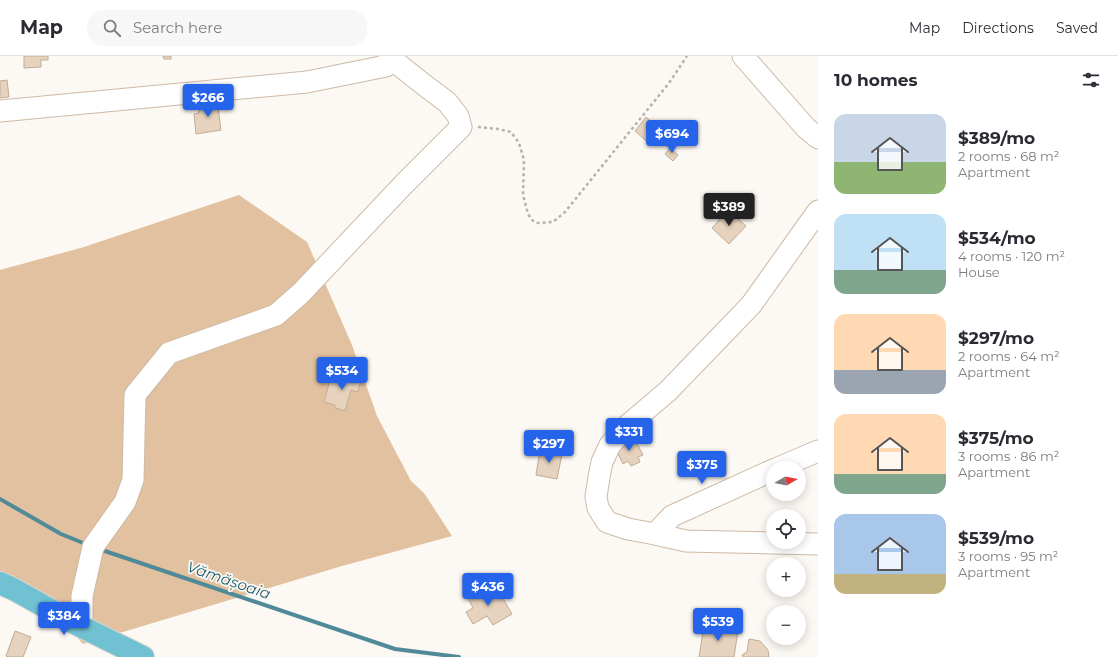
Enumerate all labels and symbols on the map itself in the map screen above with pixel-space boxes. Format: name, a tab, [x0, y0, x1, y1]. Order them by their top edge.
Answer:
pin: $266	[184, 84, 232, 118]
pin: $694	[648, 120, 696, 154]
pin: $389	[705, 193, 753, 227]
pin: $534	[318, 357, 366, 391]
pin: $331	[605, 418, 653, 452]
pin: $297	[525, 430, 573, 464]
pin: $375	[678, 451, 726, 485]
north arrow	[766, 461, 806, 501]
water label: Vămășoaia	[185, 557, 273, 603]
pin: $436	[464, 573, 512, 607]
pin: $384	[40, 602, 88, 636]
pin: $539	[694, 608, 742, 642]

